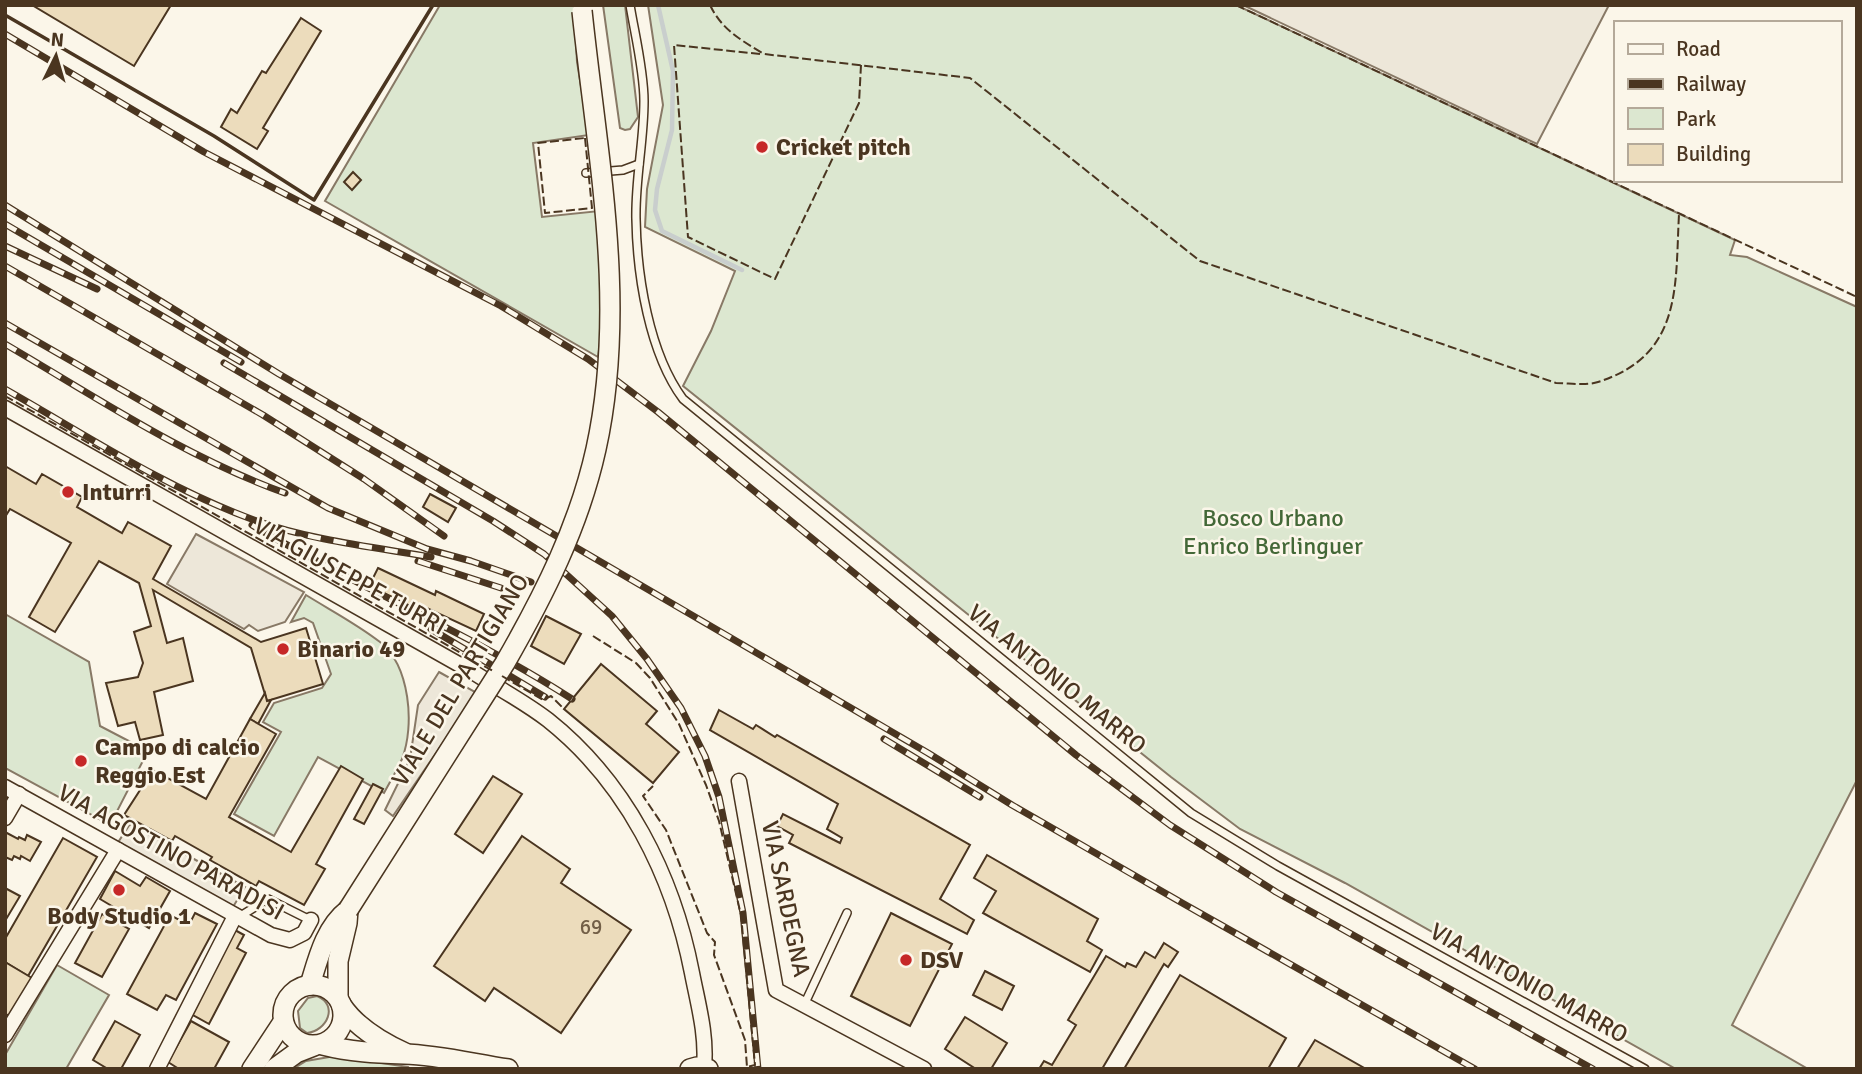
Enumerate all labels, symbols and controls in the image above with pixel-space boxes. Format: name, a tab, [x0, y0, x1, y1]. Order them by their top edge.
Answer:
north arrow	[21, 21, 91, 91]
legend	[1614, 21, 1841, 182]
text: N	[50, 28, 65, 53]
text: Road	[1676, 36, 1721, 62]
text: Railway	[1676, 71, 1746, 97]
text: Park	[1676, 106, 1717, 132]
place label: Cricket pitch	[776, 132, 911, 162]
marker: Cricket pitch	[754, 139, 770, 155]
text: Building	[1676, 141, 1751, 167]
place label: Inturri	[82, 477, 152, 507]
marker: Inturri	[60, 484, 76, 500]
park label: Bosco Urbano Enrico Berlinguer	[1183, 503, 1363, 561]
street label: VIA GIUSEPPE TURRI	[248, 511, 452, 641]
street label: VIALE DEL PARTIGIANO	[385, 568, 535, 792]
street label: VIA ANTONIO MARRO	[962, 598, 1152, 760]
place label: Binario 49	[297, 634, 405, 664]
marker: Binario 49	[275, 641, 291, 657]
place label: Campo di calcio Reggio Est	[95, 732, 260, 790]
marker: Campo di calcio Reggio Est	[73, 753, 89, 769]
street label: VIA AGOSTINO PARADISI	[53, 777, 289, 927]
street label: VIA SARDEGNA	[755, 818, 817, 980]
marker: Body Studio 1	[111, 882, 127, 898]
place label: Body Studio 1	[47, 901, 191, 931]
house number: 69	[580, 914, 602, 940]
street label: VIA ANTONIO MARRO	[1425, 916, 1633, 1050]
place label: DSV	[920, 945, 964, 975]
marker: DSV	[898, 952, 914, 968]

